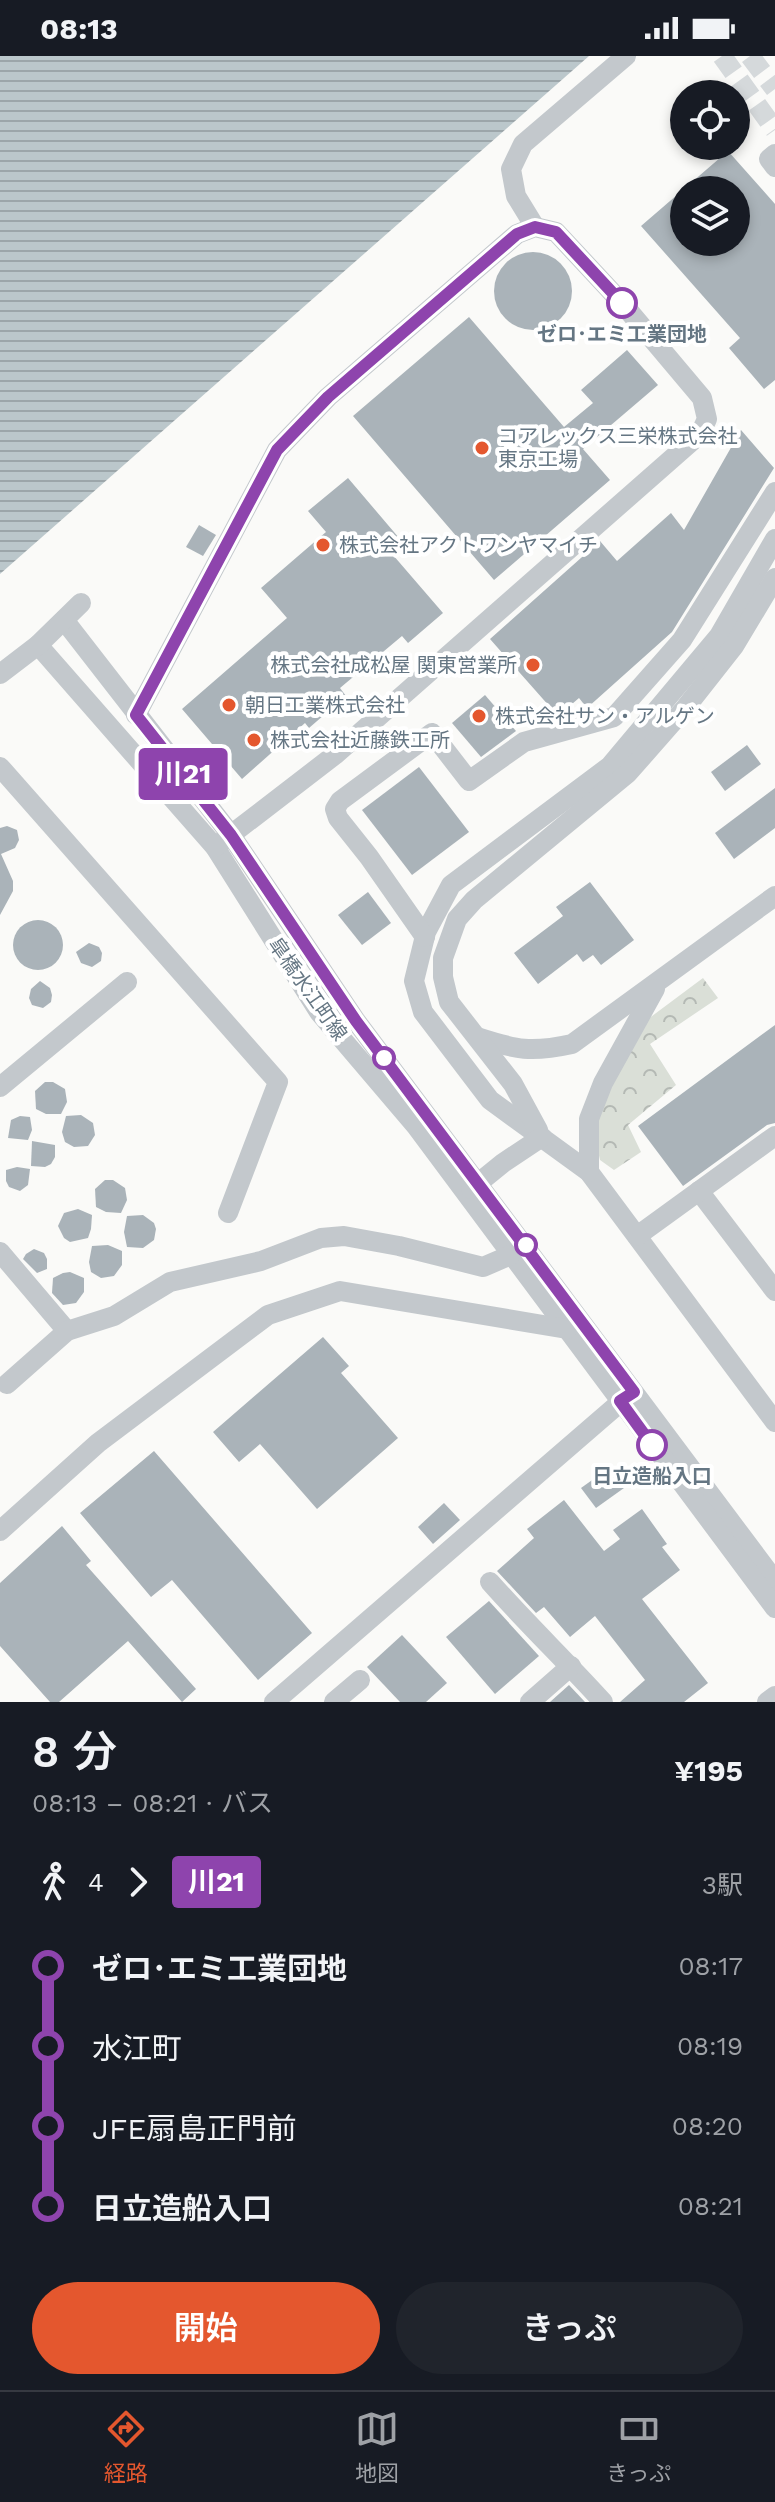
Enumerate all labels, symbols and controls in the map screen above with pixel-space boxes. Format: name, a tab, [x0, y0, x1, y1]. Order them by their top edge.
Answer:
text: 08:13	[40, 11, 118, 46]
map controls	[670, 80, 750, 256]
button: locate	[670, 80, 750, 160]
button: layers	[670, 176, 750, 256]
marker: ゼロ･エミ工業団地	[607, 288, 637, 318]
place label: ゼロ･エミ工業団地	[537, 322, 707, 346]
place label: コアレックス三栄株式会社 東京工場	[498, 424, 737, 471]
marker: コアレックス三栄株式会社 東京工場	[473, 439, 491, 457]
place label: 株式会社アクトワンヤマイチ	[339, 533, 598, 557]
marker: 株式会社アクトワンヤマイチ	[314, 536, 332, 554]
place label: 株式会社成松屋 関東営業所	[270, 653, 517, 677]
marker: 株式会社成松屋 関東営業所	[524, 656, 542, 674]
place label: 朝日工業株式会社	[245, 693, 405, 717]
marker: 朝日工業株式会社	[220, 696, 238, 714]
place label: 株式会社サン・アルゲン	[495, 704, 715, 728]
marker: 株式会社サン・アルゲン	[470, 707, 488, 725]
place label: 株式会社近藤鉄工所	[270, 728, 450, 752]
marker: 株式会社近藤鉄工所	[245, 731, 263, 749]
line badge: 川21	[137, 748, 229, 800]
text: 川21	[155, 757, 211, 790]
street label: 皐橋水江町線	[264, 933, 352, 1045]
unlabelled marker	[373, 1047, 395, 1069]
unlabelled marker	[515, 1234, 537, 1256]
marker: 日立造船入口	[637, 1430, 667, 1460]
place label: 日立造船入口	[592, 1464, 712, 1488]
text: 8 分	[32, 1726, 117, 1778]
text: ¥195	[674, 1753, 743, 1788]
text: 08:13 – 08:21 · バス	[32, 1788, 273, 1818]
icon: walk	[32, 1860, 76, 1904]
icon: forward	[116, 1860, 160, 1904]
text: 川21	[188, 1865, 245, 1898]
text: 4	[88, 1867, 104, 1897]
text: 3駅	[702, 1870, 743, 1900]
text: ゼロ･エミ工業団地	[92, 1951, 347, 1986]
text: 08:17	[678, 1951, 743, 1981]
text: 水江町	[92, 2031, 182, 2066]
text: 08:19	[677, 2031, 743, 2061]
text: JFE扇島正門前	[92, 2111, 296, 2146]
text: 08:20	[672, 2111, 743, 2141]
text: 日立造船入口	[92, 2191, 272, 2226]
text: 08:21	[678, 2191, 743, 2221]
button: 開始	[32, 2282, 380, 2374]
button: きっぷ	[396, 2282, 743, 2374]
tab: 経路	[104, 2407, 148, 2487]
tab: 地図	[355, 2407, 399, 2487]
tab: きっぷ	[606, 2407, 671, 2487]

